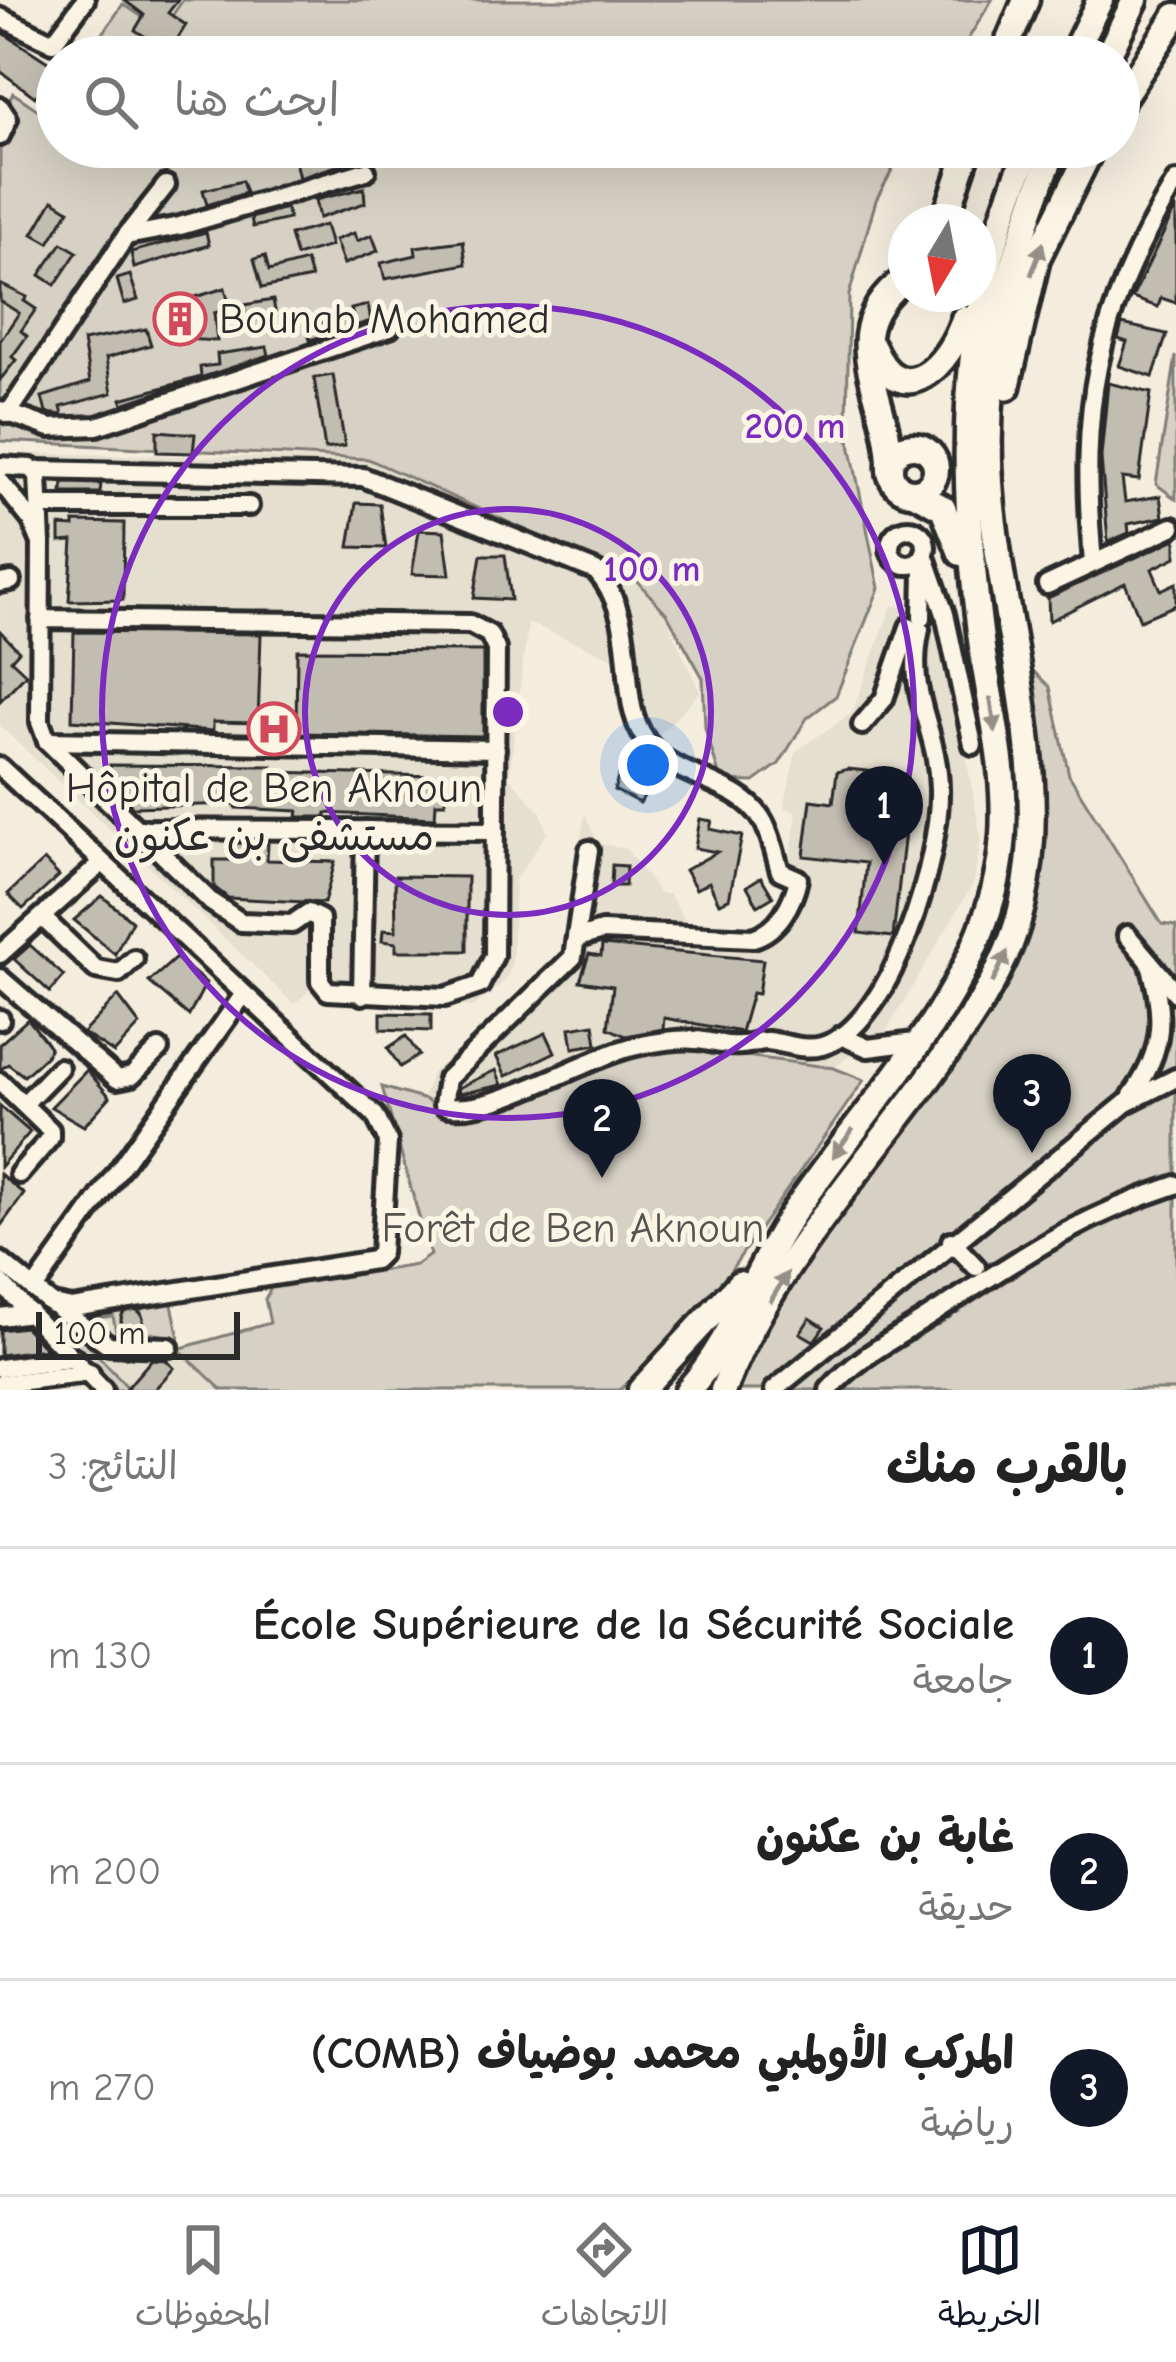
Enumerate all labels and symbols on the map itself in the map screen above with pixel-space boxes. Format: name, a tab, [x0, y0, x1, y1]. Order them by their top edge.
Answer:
north arrow	[888, 204, 996, 312]
one-way arrow	[1029, 240, 1048, 276]
building icon: Bounab Mohamed	[152, 291, 208, 347]
place label: Bounab Mohamed	[219, 295, 550, 344]
text: 200 m	[745, 406, 845, 447]
text: 100 m	[604, 549, 700, 590]
centre of rings	[487, 691, 529, 733]
one-way arrow	[983, 697, 1002, 734]
hospital icon: Hôpital de Ben Aknoun مستشفى بن عكنون	[246, 701, 302, 757]
your location	[618, 735, 678, 795]
place label: Hôpital de Ben Aknoun مستشفى بن عكنون	[66, 764, 482, 863]
pin: 1	[845, 766, 923, 865]
one-way arrow	[990, 949, 1010, 984]
pin: 3	[993, 1054, 1071, 1153]
pin: 2	[563, 1079, 641, 1178]
one-way arrow	[832, 1127, 855, 1160]
park label: Forêt de Ben Aknoun	[381, 1204, 765, 1253]
one-way arrow	[768, 1270, 789, 1304]
scale bar	[36, 1306, 240, 1359]

